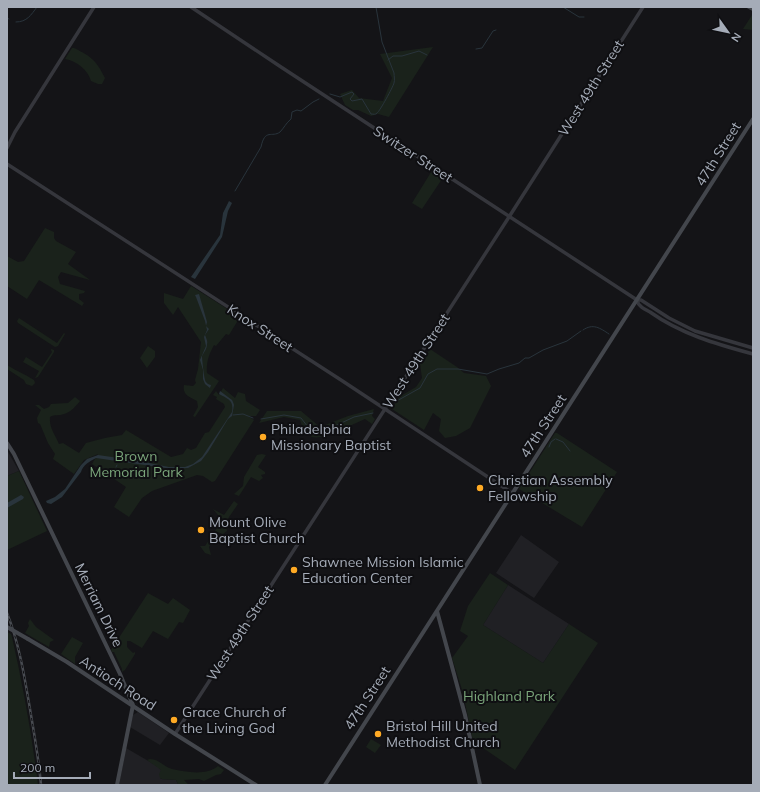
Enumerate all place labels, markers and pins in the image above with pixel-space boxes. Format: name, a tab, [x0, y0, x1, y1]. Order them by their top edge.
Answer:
place label: Philadelphia Missionary Baptist	[271, 420, 391, 454]
marker: Philadelphia Missionary Baptist	[258, 432, 268, 442]
place label: Christian Assembly Fellowship	[488, 471, 613, 505]
marker: Christian Assembly Fellowship	[475, 483, 485, 493]
place label: Mount Olive Baptist Church	[209, 513, 305, 547]
marker: Mount Olive Baptist Church	[196, 525, 206, 535]
place label: Shawnee Mission Islamic Education Center	[302, 553, 464, 587]
marker: Shawnee Mission Islamic Education Center	[289, 565, 299, 575]
place label: Grace Church of the Living God	[182, 703, 286, 737]
marker: Grace Church of the Living God	[169, 715, 179, 725]
place label: Bristol Hill United Methodist Church	[386, 717, 500, 751]
marker: Bristol Hill United Methodist Church	[373, 729, 383, 739]

